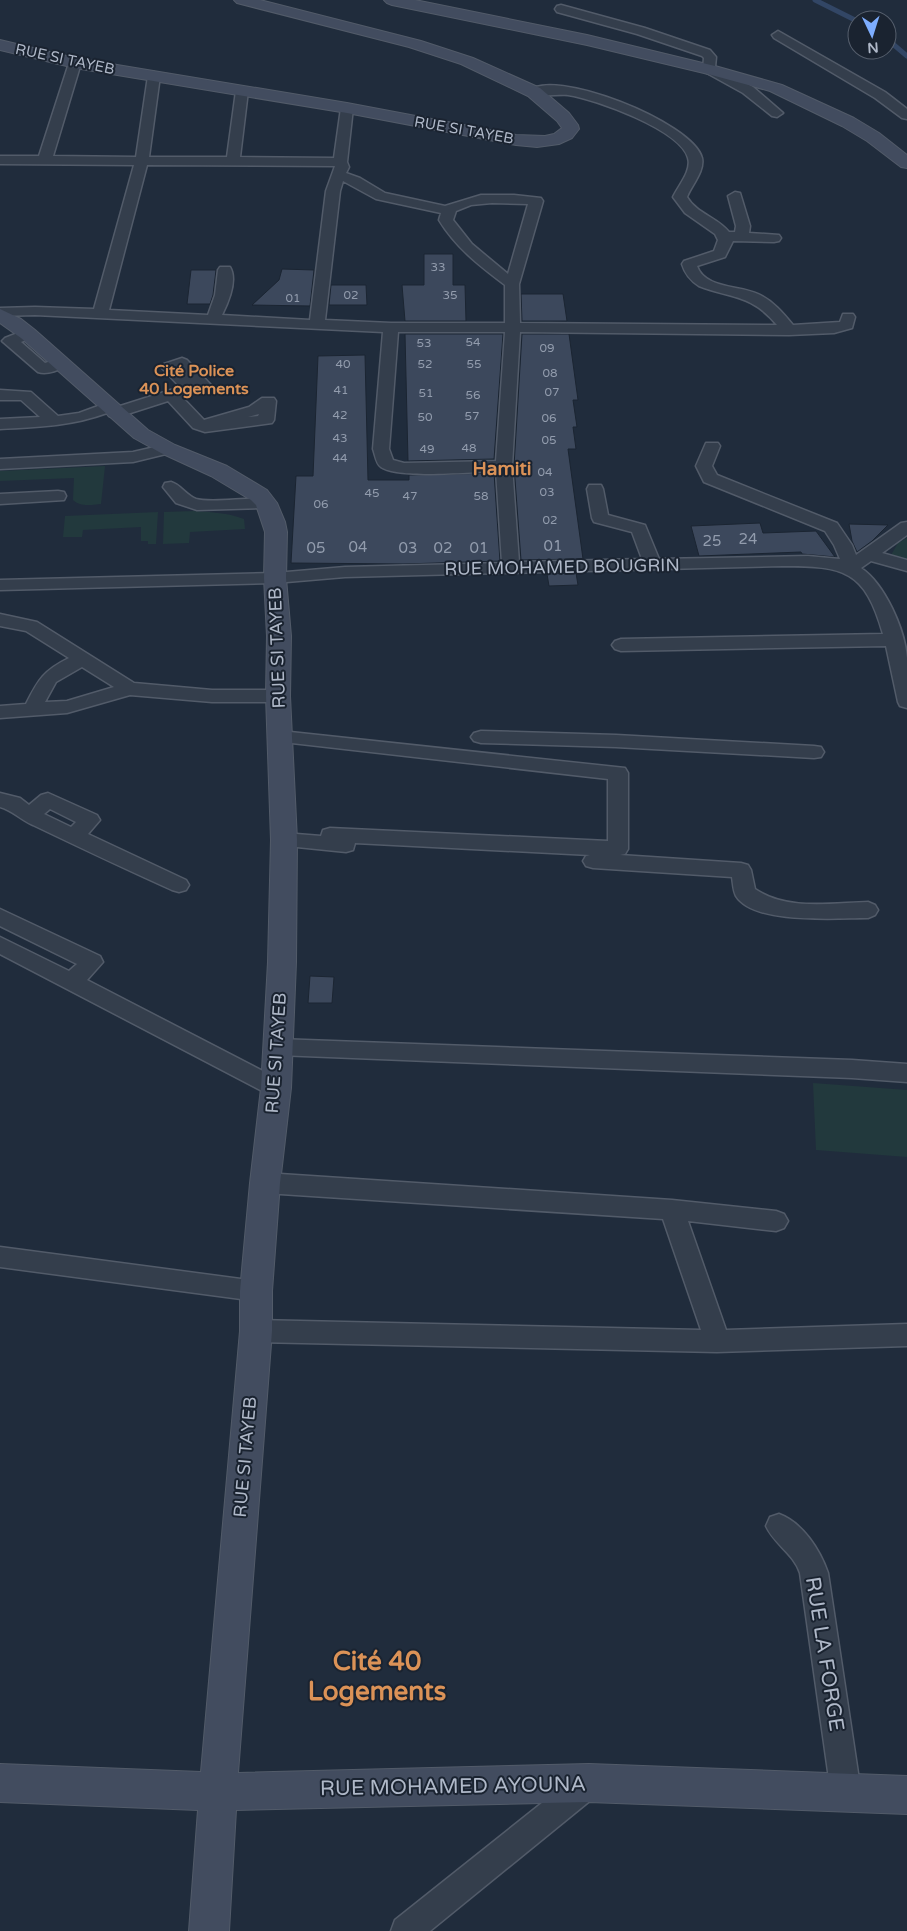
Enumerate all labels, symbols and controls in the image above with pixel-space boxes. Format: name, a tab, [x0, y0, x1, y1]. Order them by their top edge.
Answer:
north arrow	[847, 10, 897, 60]
text: N	[867, 39, 879, 56]
street label: RUE SI TAYEB	[14, 40, 116, 78]
street label: RUE SI TAYEB	[413, 112, 515, 148]
house number: 33	[430, 260, 446, 274]
house number: 02	[343, 288, 359, 302]
house number: 35	[442, 288, 458, 302]
house number: 01	[285, 291, 301, 305]
house number: 54	[465, 335, 481, 349]
house number: 53	[416, 336, 432, 350]
house number: 09	[539, 341, 555, 355]
house number: 40	[335, 357, 351, 371]
house number: 52	[417, 357, 433, 371]
house number: 55	[466, 357, 482, 371]
district label: Cité Police 40 Logements	[139, 361, 249, 399]
house number: 08	[542, 366, 558, 380]
house number: 41	[333, 383, 349, 397]
house number: 07	[544, 385, 560, 399]
house number: 51	[418, 386, 434, 400]
house number: 56	[465, 388, 481, 402]
house number: 42	[332, 408, 348, 422]
house number: 57	[464, 409, 480, 423]
house number: 50	[417, 410, 433, 424]
house number: 06	[541, 411, 557, 425]
house number: 43	[332, 431, 348, 445]
house number: 05	[541, 433, 557, 447]
house number: 48	[461, 441, 477, 455]
house number: 49	[419, 442, 435, 456]
house number: 44	[332, 451, 348, 465]
district label: Hamiti	[472, 458, 532, 480]
house number: 04	[537, 465, 553, 479]
house number: 03	[539, 485, 555, 499]
house number: 45	[364, 486, 380, 500]
house number: 47	[402, 489, 418, 503]
house number: 58	[473, 489, 489, 503]
house number: 06	[313, 497, 329, 511]
house number: 02	[542, 513, 558, 527]
house number: 24	[739, 530, 757, 548]
house number: 25	[703, 532, 721, 550]
house number: 01	[544, 537, 562, 555]
house number: 04	[349, 538, 367, 556]
house number: 05	[307, 539, 325, 557]
house number: 03	[399, 539, 417, 557]
house number: 02	[434, 539, 452, 557]
house number: 01	[470, 539, 488, 557]
street label: RUE MOHAMED BOUGRIN	[444, 554, 680, 580]
street label: RUE SI TAYEB	[264, 587, 290, 709]
street label: RUE SI TAYEB	[261, 992, 291, 1114]
street label: RUE SI TAYEB	[229, 1396, 261, 1518]
street label: RUE LA FORGE	[800, 1575, 849, 1733]
district label: Cité 40 Logements	[308, 1646, 446, 1707]
street label: RUE MOHAMED AYOUNA	[320, 1772, 586, 1801]

